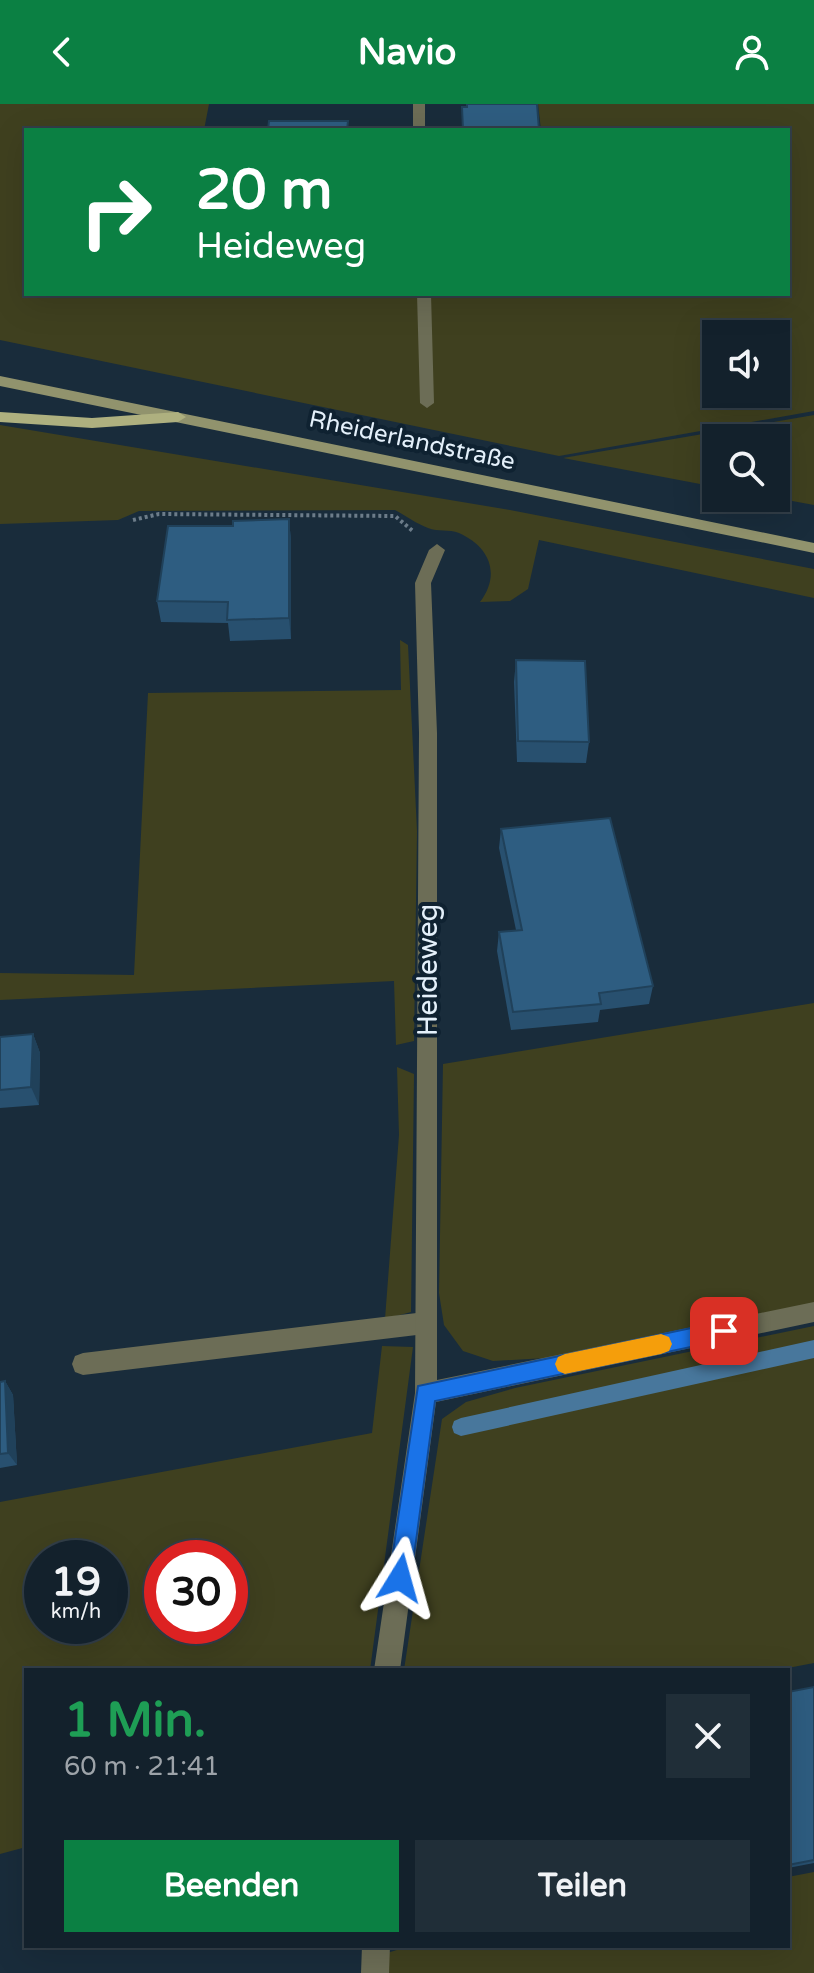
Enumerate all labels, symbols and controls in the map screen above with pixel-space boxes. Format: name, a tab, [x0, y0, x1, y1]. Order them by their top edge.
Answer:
icon: back	[40, 30, 84, 74]
icon: person	[730, 30, 774, 74]
text: Navio	[358, 31, 456, 74]
text: 20 m	[196, 157, 332, 224]
icon: right	[64, 160, 168, 264]
text: Heideweg	[196, 225, 366, 268]
map controls	[702, 320, 790, 512]
button: sound	[702, 320, 790, 408]
street label: Rheiderlandstraße	[306, 404, 518, 476]
button: search	[702, 424, 790, 512]
street label: Heideweg	[411, 904, 445, 1036]
pin	[690, 1297, 758, 1365]
icon: arrive	[702, 1309, 746, 1353]
position arrow	[358, 1536, 442, 1620]
speed limit sign: 30	[144, 1540, 248, 1644]
text: 19	[51, 1558, 101, 1606]
text: km/h	[51, 1600, 101, 1624]
text: 1 Min.	[64, 1692, 206, 1750]
button: close	[666, 1694, 750, 1778]
text: 60 m · 21:41	[64, 1751, 220, 1782]
button: Beenden	[64, 1840, 399, 1932]
button: Teilen	[415, 1840, 750, 1932]

